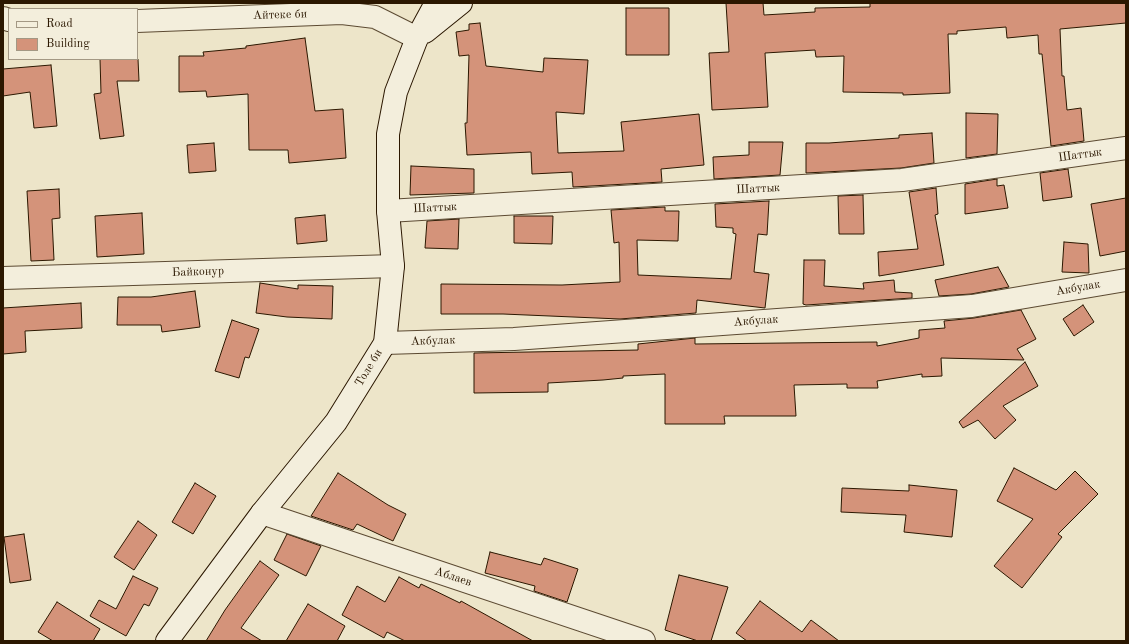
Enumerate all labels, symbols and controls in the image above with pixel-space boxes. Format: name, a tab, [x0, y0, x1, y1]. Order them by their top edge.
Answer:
street label: Айтеке би	[253, 7, 307, 23]
legend	[8, 8, 138, 60]
text: Road	[46, 18, 73, 30]
text: Building	[46, 38, 90, 50]
street label: Шаттык	[1057, 145, 1103, 165]
street label: Шаттык	[736, 181, 780, 197]
street label: Шаттык	[413, 200, 457, 216]
street label: Байконур	[172, 264, 224, 280]
street label: Акбулак	[1055, 277, 1101, 299]
street label: Акбулак	[733, 312, 779, 330]
street label: Акбулак	[410, 333, 456, 349]
street label: Толе би	[352, 347, 386, 389]
street label: Аблаев	[433, 564, 473, 590]

